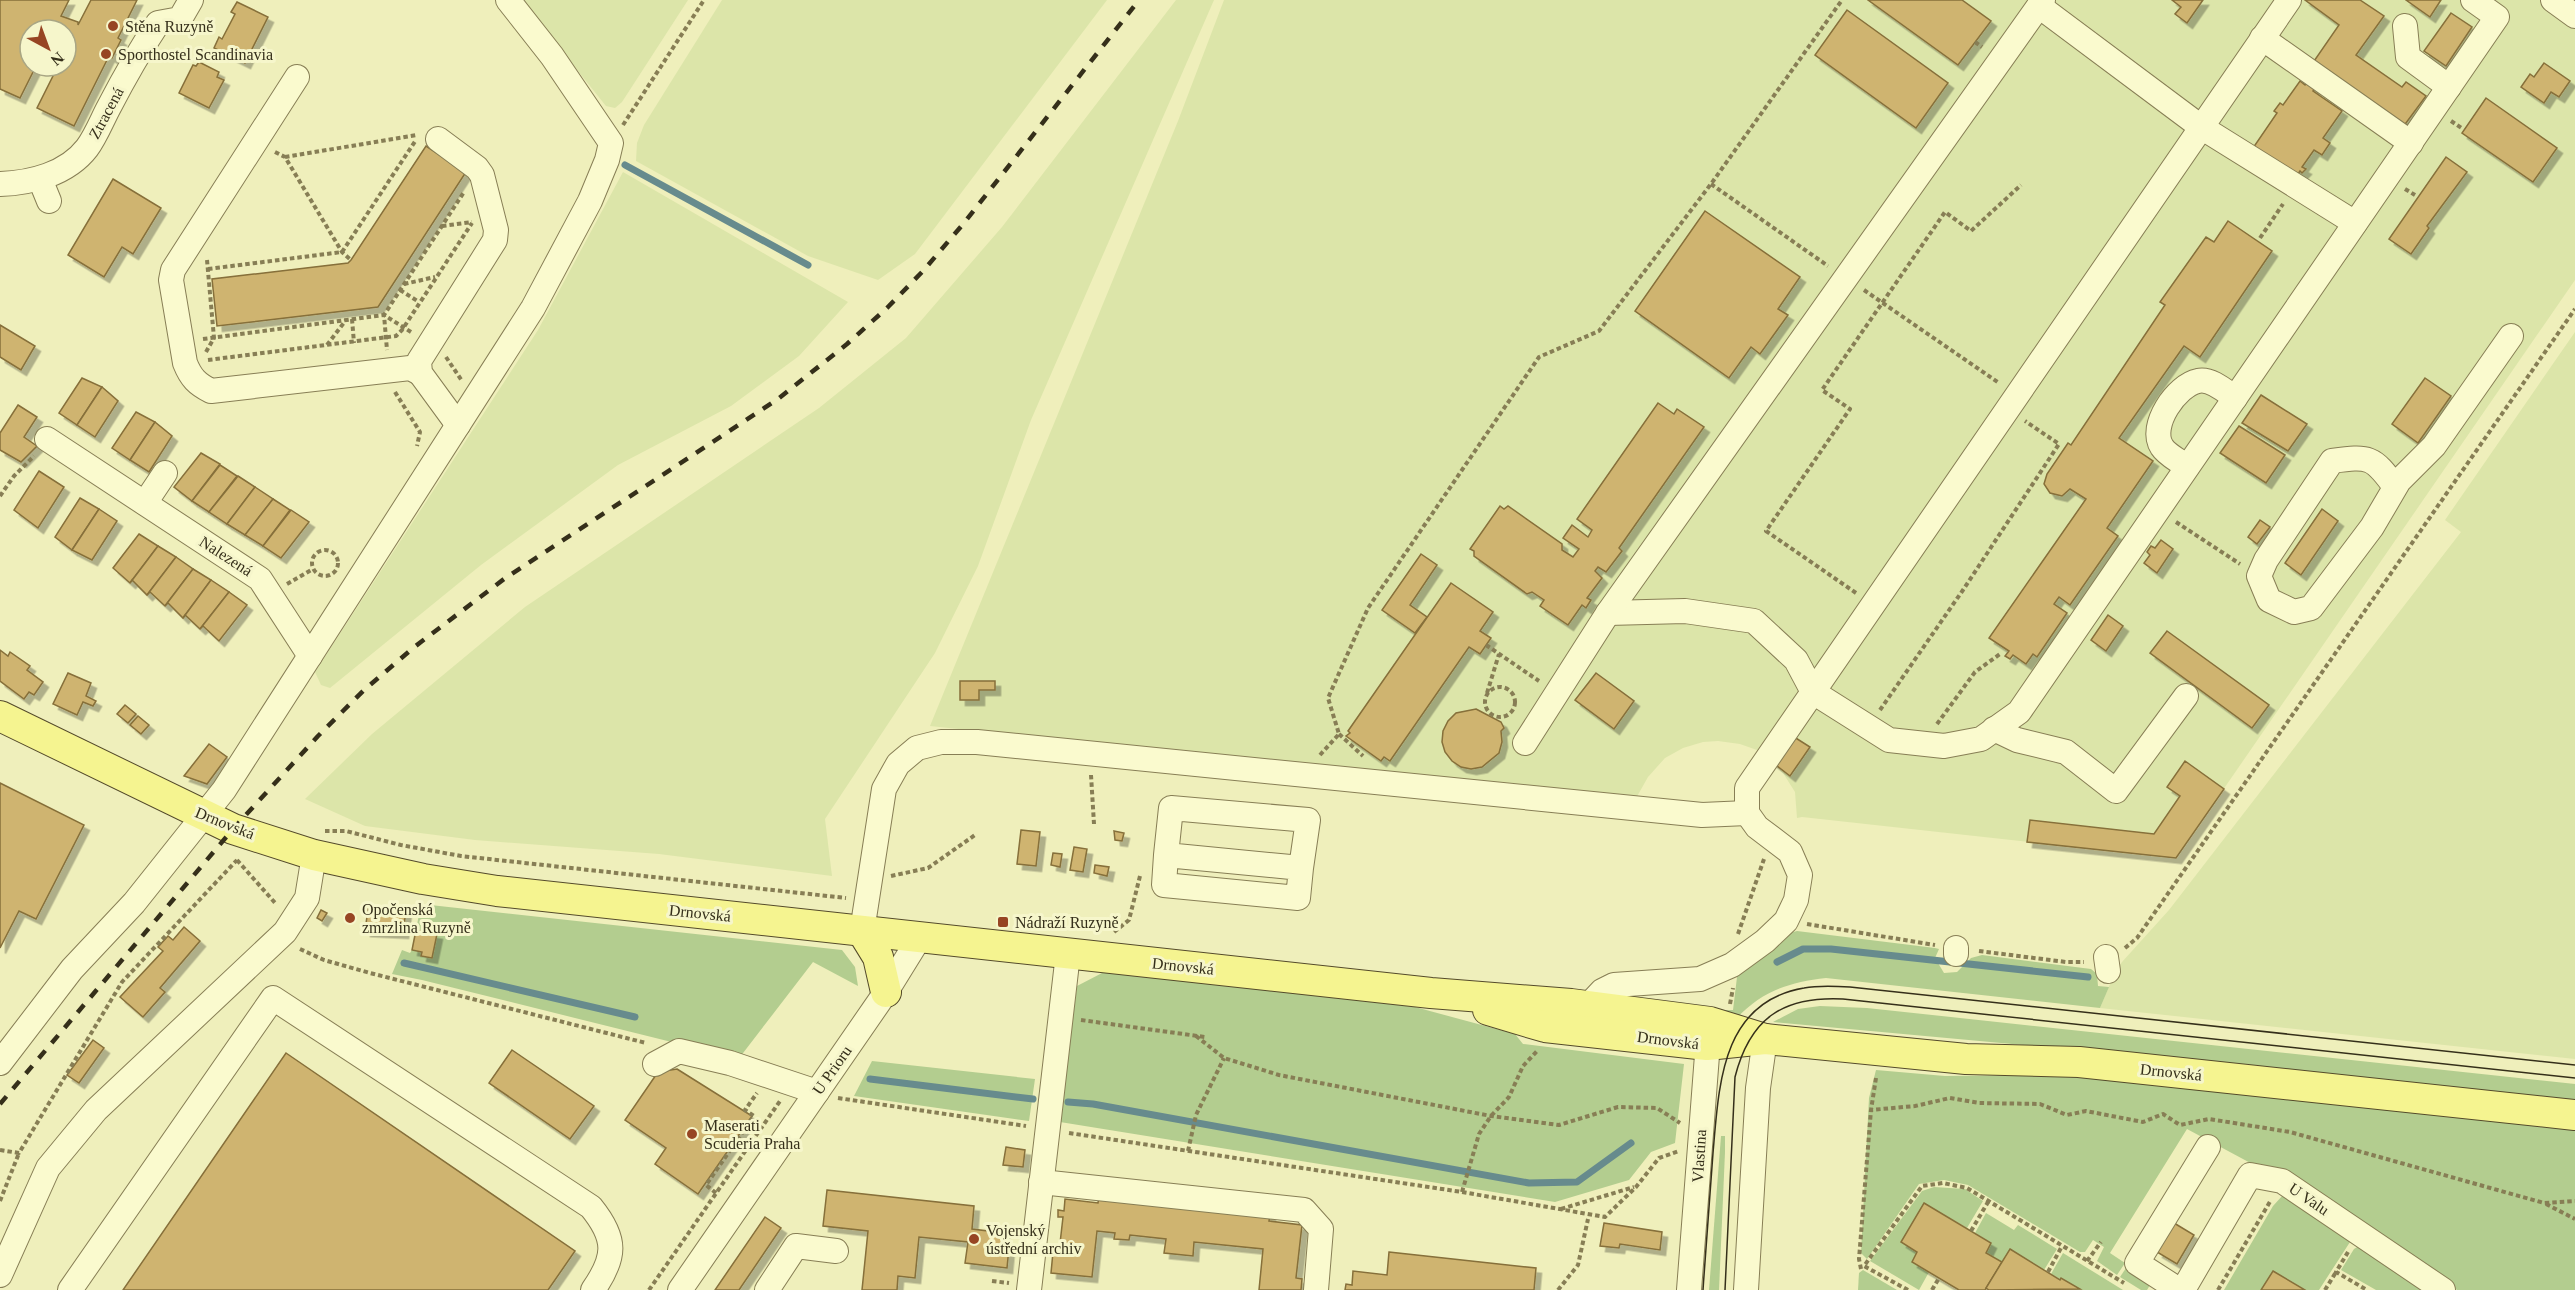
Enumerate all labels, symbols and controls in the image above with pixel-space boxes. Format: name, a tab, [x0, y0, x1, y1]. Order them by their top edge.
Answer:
north arrow	[18, 18, 78, 78]
place label: Stěna Ruzyně	[125, 18, 213, 36]
marker: Stěna Ruzyně	[106, 19, 120, 33]
place label: Sporthostel Scandinavia	[118, 46, 273, 64]
marker: Sporthostel Scandinavia	[99, 47, 113, 61]
text: N	[47, 49, 67, 69]
street label: Ztracená	[85, 84, 127, 142]
street label: Nalezená	[196, 533, 256, 579]
street label: Drnovská	[193, 803, 257, 843]
place label: Opočenská zmrzlina Ruzyně	[362, 901, 471, 937]
street label: Drnovská	[668, 901, 732, 925]
marker: Opočenská zmrzlina Ruzyně	[343, 911, 357, 925]
place label: Nádraží Ruzyně	[1015, 914, 1119, 932]
marker: Nádraží Ruzyně	[996, 915, 1010, 929]
street label: Drnovská	[1151, 954, 1215, 978]
street label: Drnovská	[1636, 1028, 1700, 1052]
street label: U Prioru	[809, 1042, 855, 1098]
street label: Drnovská	[2139, 1060, 2203, 1084]
place label: Maserati Scuderia Praha	[704, 1117, 800, 1152]
marker: Maserati Scuderia Praha	[685, 1127, 699, 1141]
street label: Vlastina	[1689, 1129, 1709, 1183]
street label: U Valu	[2286, 1179, 2332, 1219]
place label: Vojenský ústřední archiv	[986, 1222, 1082, 1257]
marker: Vojenský ústřední archiv	[967, 1232, 981, 1246]

